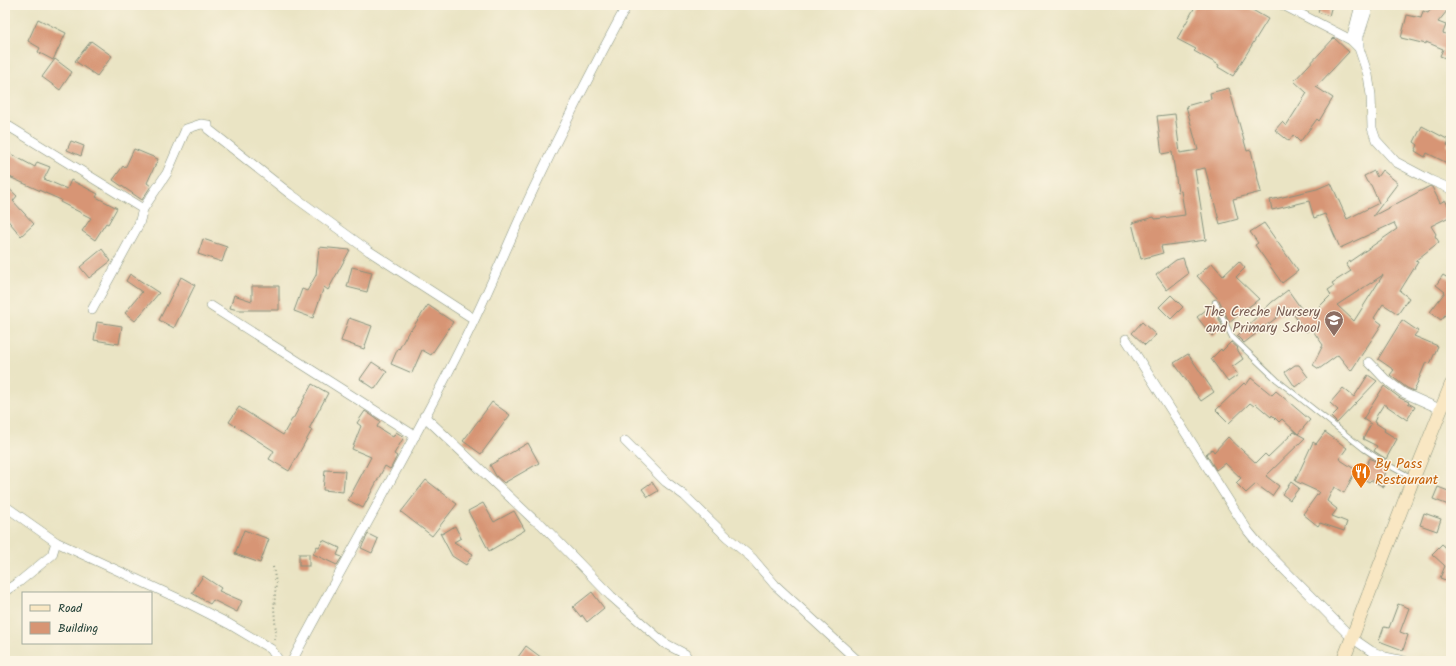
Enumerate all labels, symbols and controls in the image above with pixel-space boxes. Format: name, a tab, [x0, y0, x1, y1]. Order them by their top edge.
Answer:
place label: The Creche Nursery and Primary School	[1204, 301, 1321, 339]
school or university icon: The Creche Nursery and Primary School	[1323, 309, 1345, 337]
place label: By Pass Restaurant	[1375, 453, 1439, 491]
restaurant icon: By Pass Restaurant	[1350, 461, 1372, 489]
legend	[22, 592, 152, 644]
text: Road	[58, 599, 83, 618]
text: Building	[58, 619, 98, 638]

